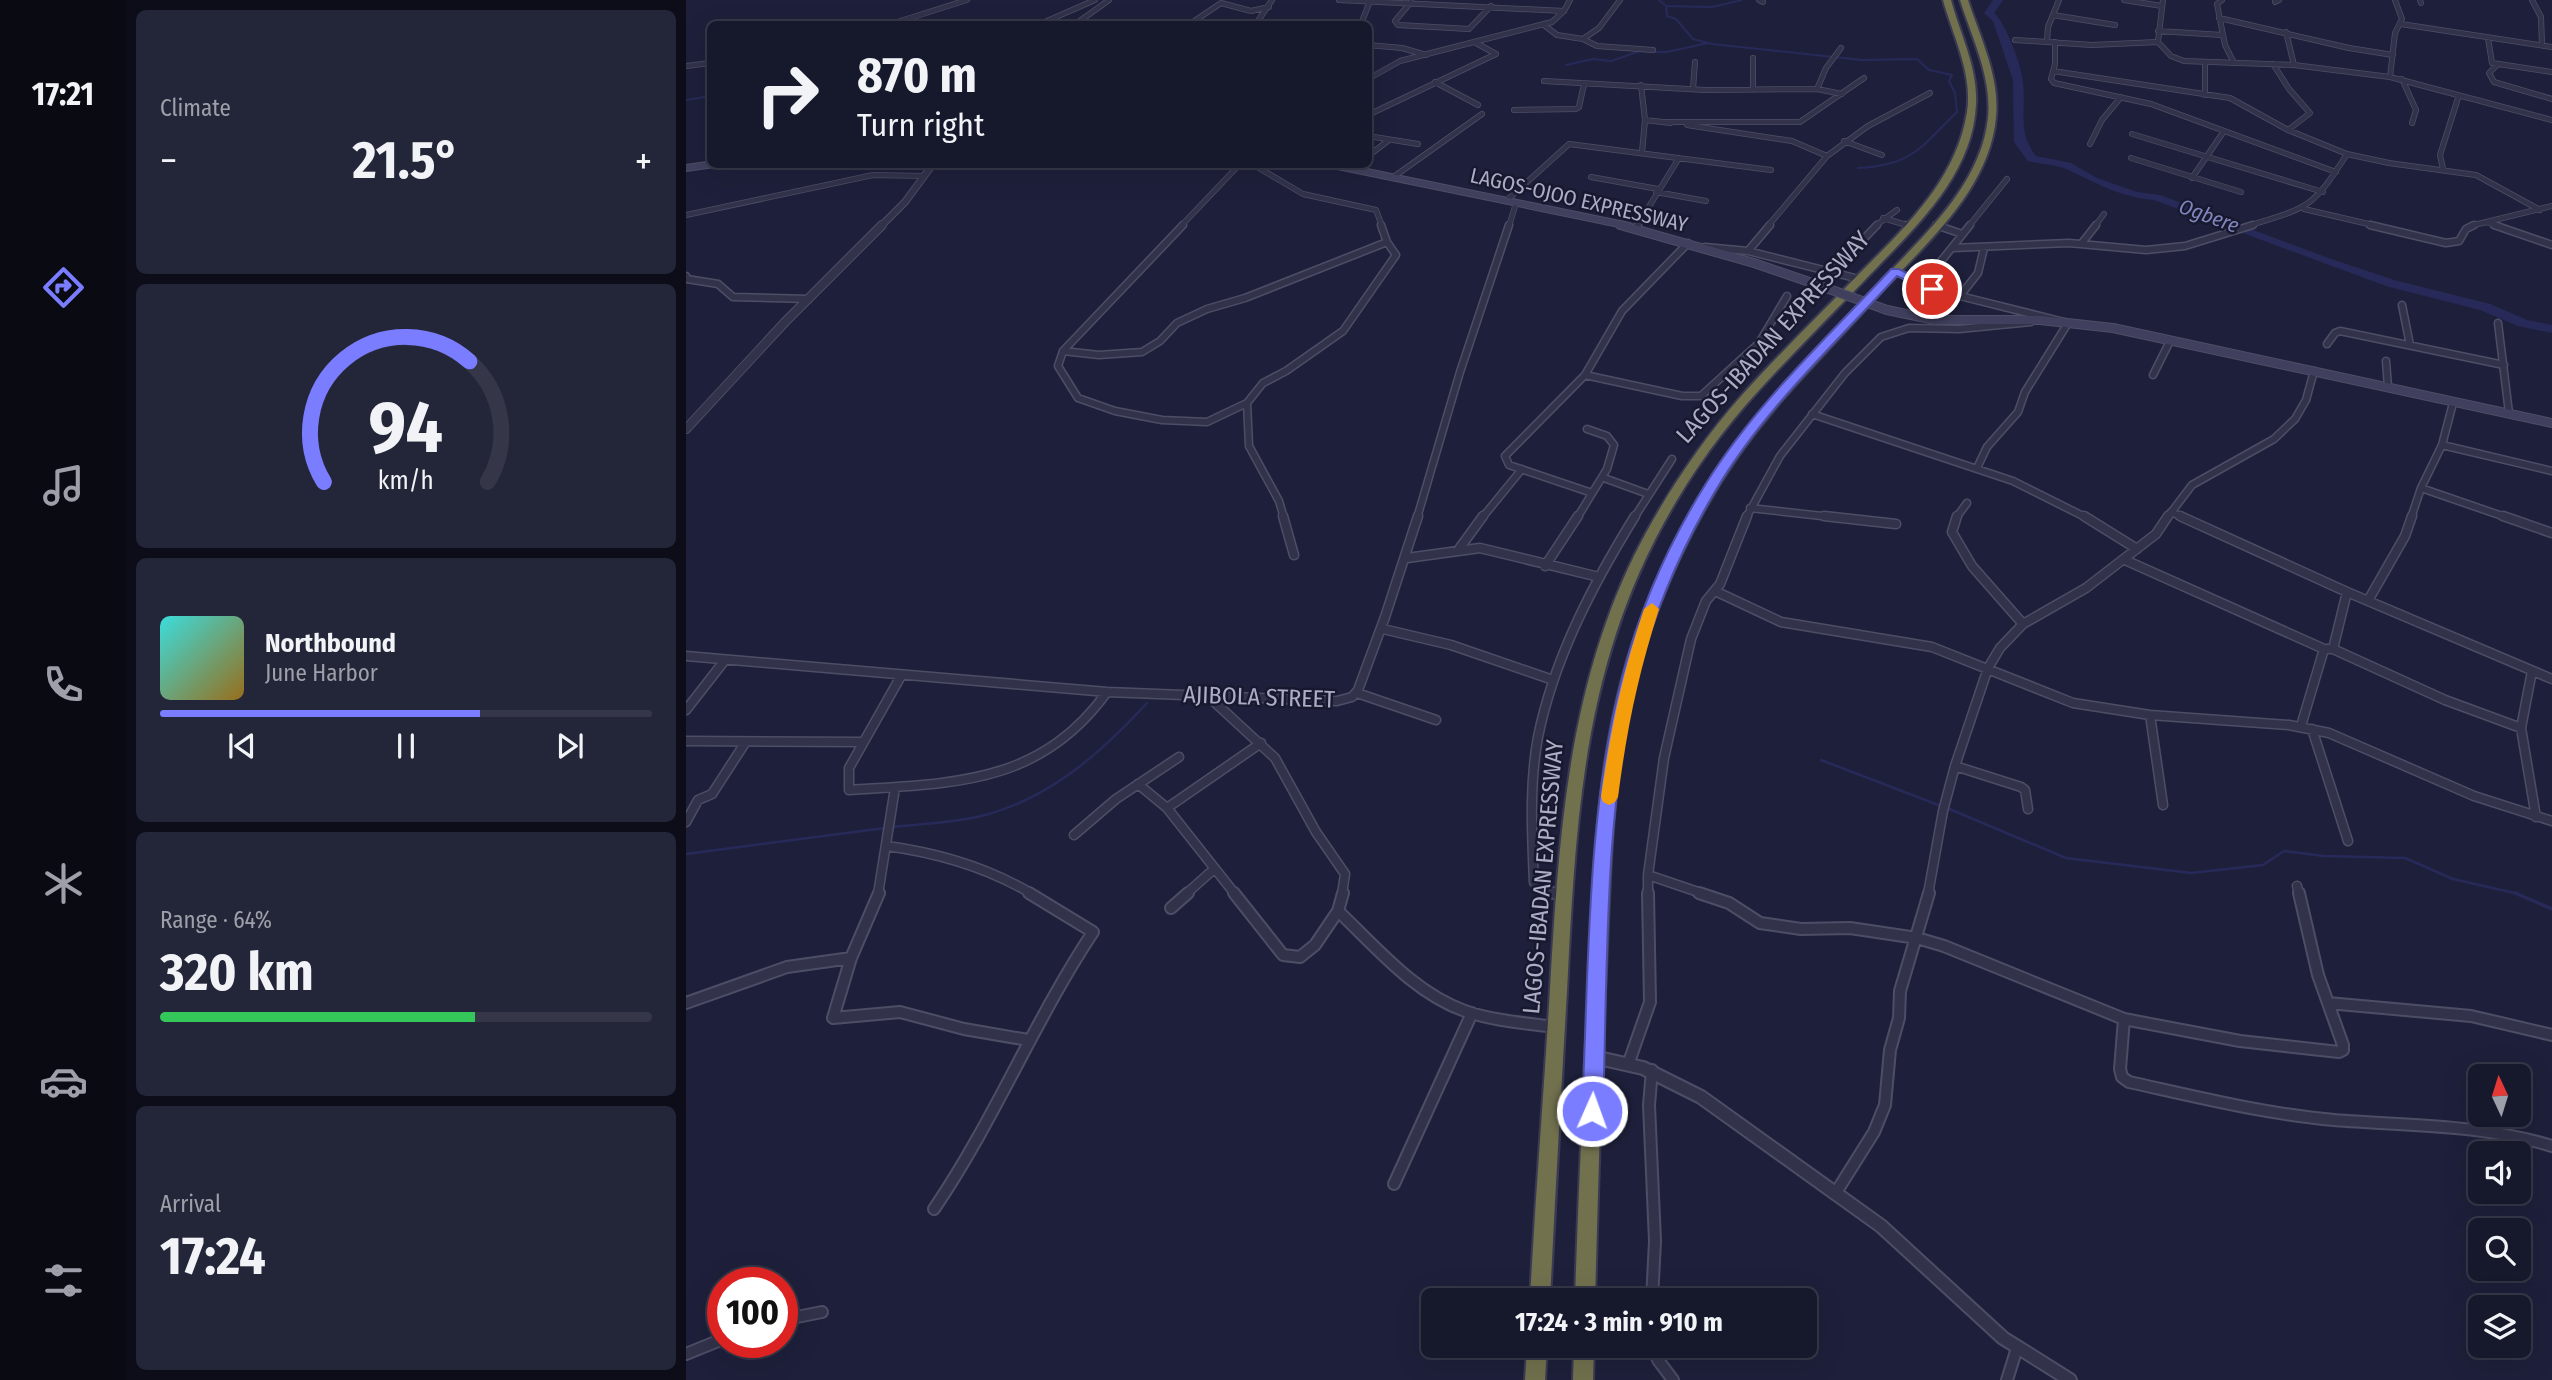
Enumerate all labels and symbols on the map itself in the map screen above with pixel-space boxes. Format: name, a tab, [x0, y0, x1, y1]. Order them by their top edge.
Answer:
street label: LAGOS-OJOO EXPRESSWAY	[1468, 162, 1691, 238]
water label: Ogbere	[2176, 193, 2242, 239]
street label: LAGOS-IBADAN EXPRESSWAY	[1670, 225, 1876, 449]
pin	[1902, 259, 1962, 319]
street label: AJIBOLA STREET	[1183, 680, 1335, 714]
street label: LAGOS-IBADAN EXPRESSWAY	[1517, 739, 1569, 1015]
north arrow	[2468, 1064, 2530, 1127]
position arrow	[1555, 1074, 1629, 1148]
speed limit sign: 100	[707, 1267, 798, 1358]

